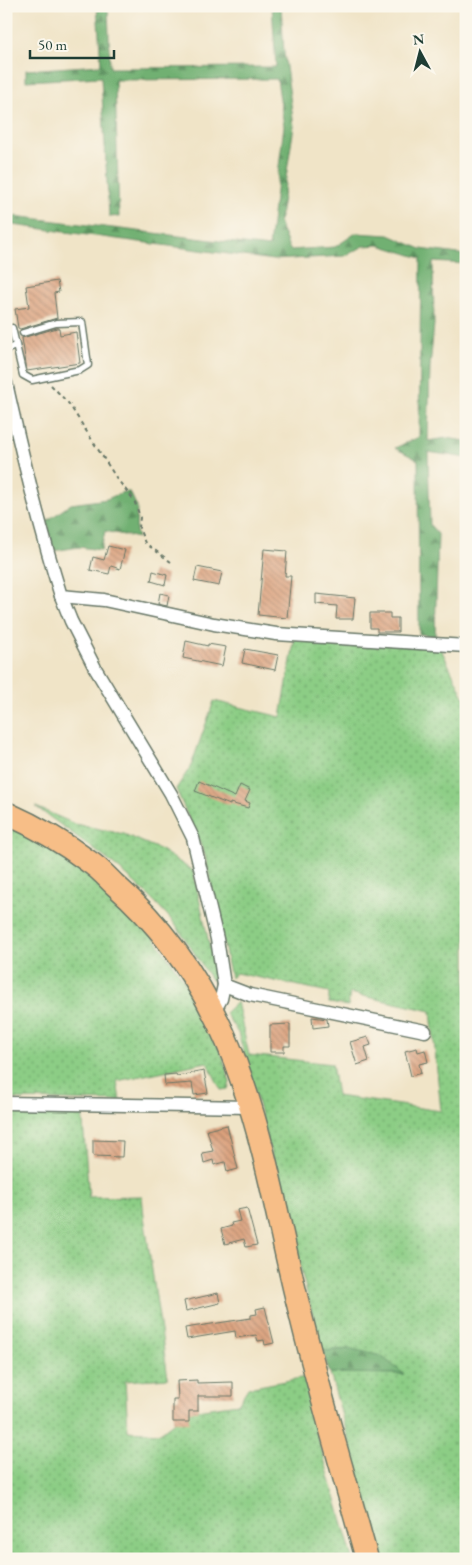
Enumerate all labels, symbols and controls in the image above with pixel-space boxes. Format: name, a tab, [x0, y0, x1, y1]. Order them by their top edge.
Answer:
scale bar	[30, 28, 114, 60]
north arrow	[394, 28, 444, 78]
text: N	[412, 29, 426, 49]
text: 50 m	[38, 35, 67, 54]

